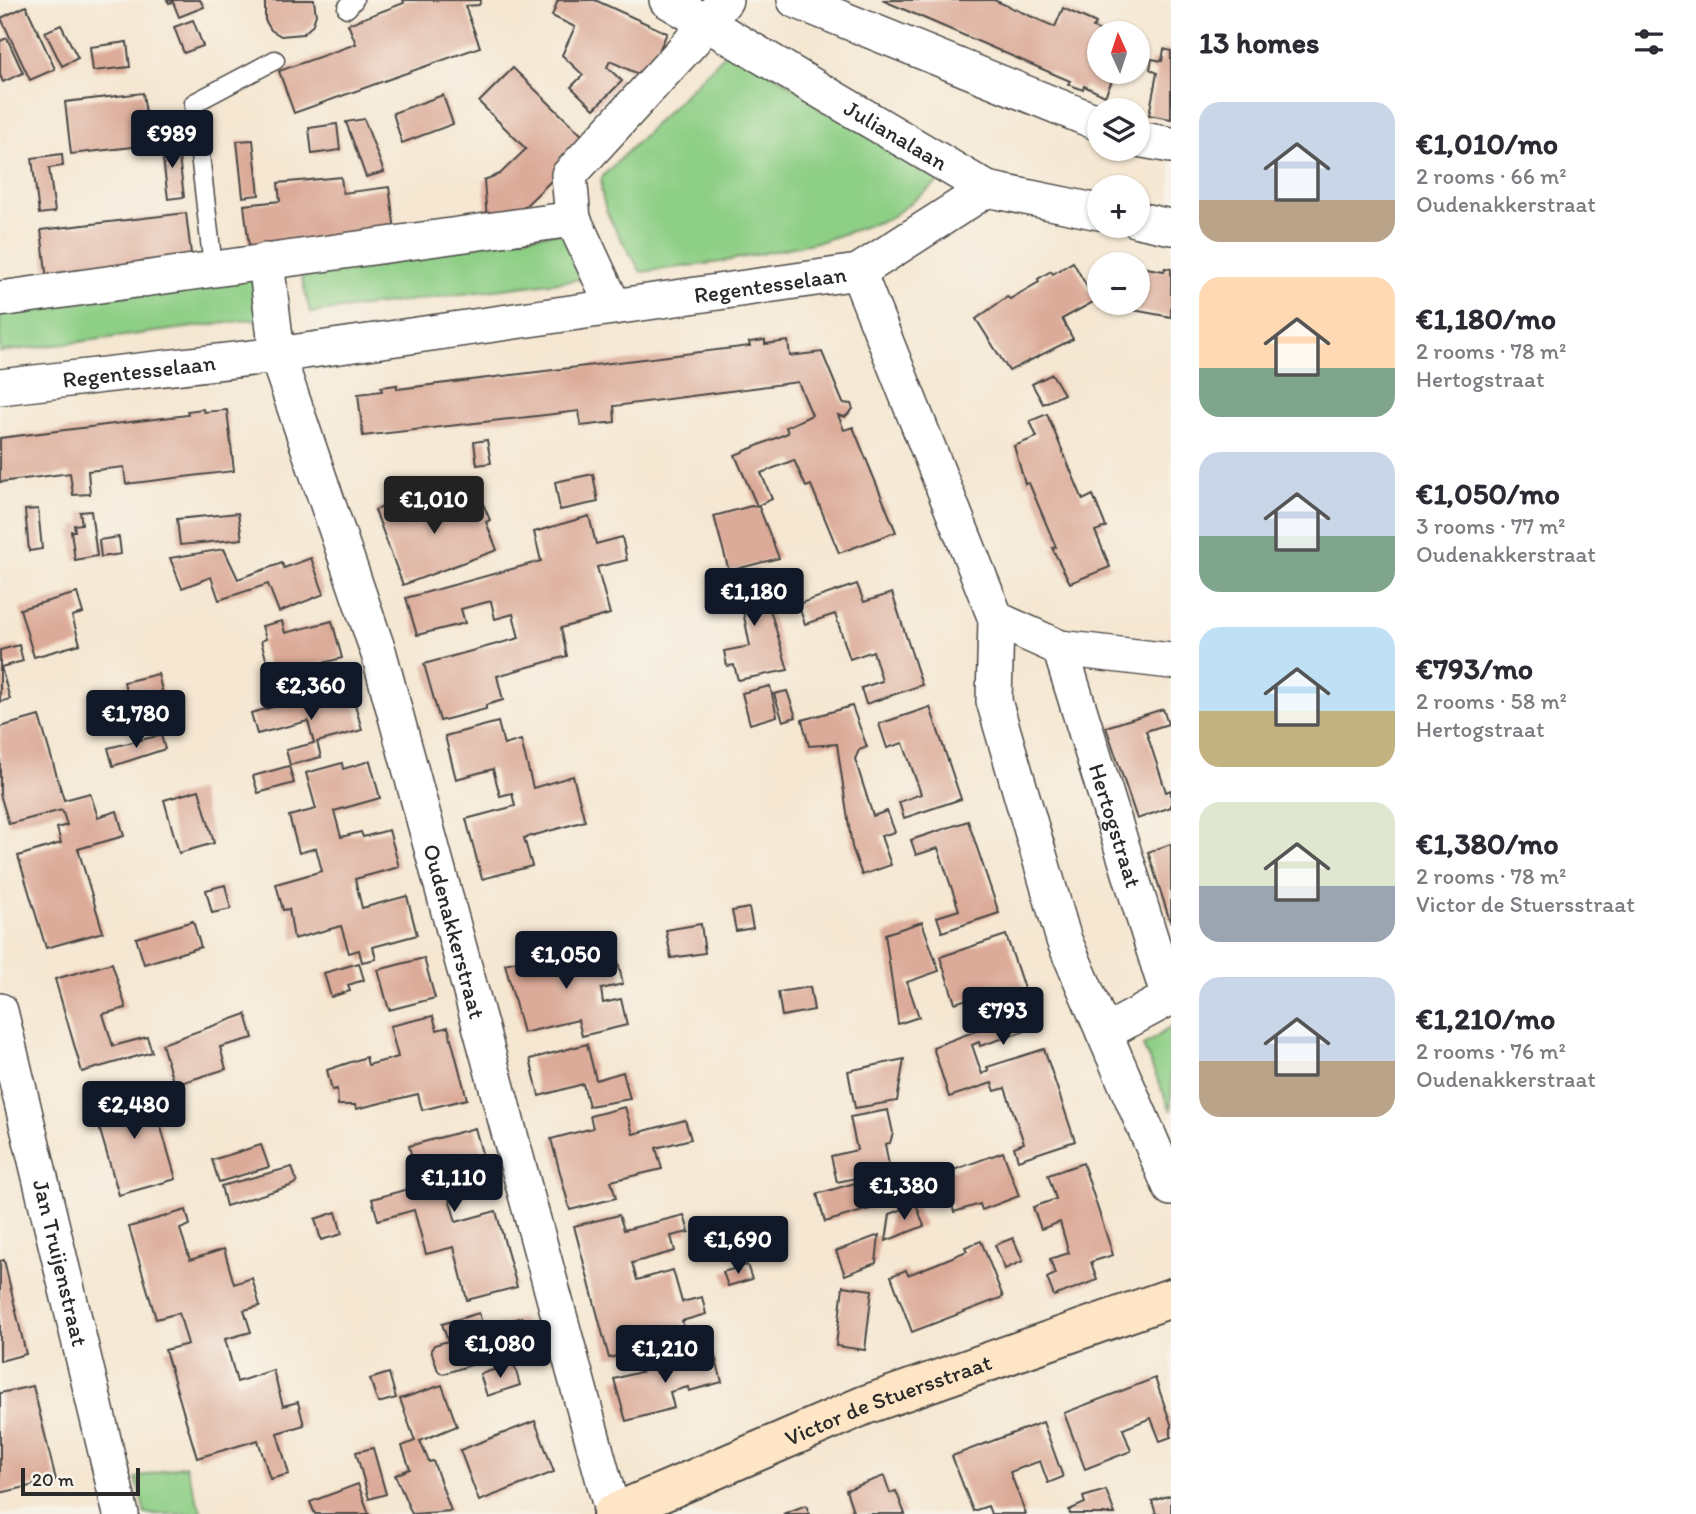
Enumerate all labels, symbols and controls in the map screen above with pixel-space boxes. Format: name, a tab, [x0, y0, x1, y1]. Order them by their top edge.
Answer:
north arrow	[1087, 21, 1150, 84]
map controls	[1087, 21, 1150, 315]
icon: filters	[1630, 23, 1668, 61]
text: 13 homes	[1199, 24, 1319, 61]
street label: Julianalaan	[839, 94, 953, 177]
button: layers	[1087, 98, 1150, 161]
pin: €989	[131, 110, 213, 170]
text: €989	[147, 119, 197, 147]
text: €1,010/mo	[1416, 125, 1558, 162]
icon: home	[1255, 130, 1339, 214]
text: 2 rooms · 66 m²	[1416, 162, 1567, 190]
button: +	[1087, 175, 1150, 238]
text: Oudenakkerstraat	[1416, 190, 1596, 218]
button: −	[1087, 252, 1150, 315]
street label: Regentesselaan	[692, 260, 848, 309]
text: €1,180/mo	[1416, 300, 1556, 337]
icon: home	[1255, 305, 1339, 389]
text: 2 rooms · 78 m²	[1416, 337, 1566, 365]
street label: Regentesselaan	[61, 348, 217, 394]
text: Hertogstraat	[1416, 365, 1545, 393]
text: €1,050/mo	[1416, 475, 1560, 512]
pin: €1,010	[377, 476, 491, 536]
icon: home	[1255, 480, 1339, 564]
text: €1,010	[400, 485, 468, 513]
text: 3 rooms · 77 m²	[1416, 512, 1566, 540]
text: Oudenakkerstraat	[1416, 540, 1596, 568]
pin: €1,180	[697, 568, 811, 628]
text: €1,180	[721, 577, 787, 605]
text: €793/mo	[1416, 650, 1533, 687]
icon: home	[1255, 655, 1339, 739]
pin: €2,360	[254, 662, 368, 722]
text: €2,360	[276, 671, 346, 699]
text: 2 rooms · 58 m²	[1416, 687, 1567, 715]
pin: €1,780	[79, 690, 193, 750]
text: €1,780	[102, 699, 170, 727]
text: Hertogstraat	[1416, 715, 1545, 743]
street label: Hertogstraat	[1083, 760, 1148, 891]
text: €1,380/mo	[1416, 825, 1559, 862]
icon: home	[1255, 830, 1339, 914]
street label: Oudenakkerstraat	[417, 841, 492, 1022]
text: 2 rooms · 78 m²	[1416, 862, 1566, 890]
text: Victor de Stuersstraat	[1416, 890, 1635, 918]
pin: €1,050	[509, 932, 623, 991]
text: €1,050	[531, 940, 601, 968]
pin: €793	[962, 988, 1044, 1047]
text: €793	[978, 996, 1028, 1024]
text: €1,210/mo	[1416, 1000, 1555, 1037]
icon: home	[1255, 1005, 1339, 1089]
text: 2 rooms · 76 m²	[1416, 1037, 1566, 1065]
text: Oudenakkerstraat	[1416, 1065, 1596, 1093]
pin: €2,480	[77, 1082, 191, 1141]
text: €2,480	[98, 1090, 170, 1118]
pin: €1,110	[397, 1154, 511, 1214]
pin: €1,380	[847, 1162, 961, 1222]
text: €1,110	[422, 1163, 486, 1191]
text: €1,380	[870, 1171, 938, 1199]
street label: Jan Truijenstraat	[27, 1177, 94, 1349]
pin: €1,690	[681, 1216, 795, 1276]
text: €1,690	[704, 1225, 772, 1253]
pin: €1,080	[443, 1320, 557, 1380]
pin: €1,210	[608, 1326, 722, 1385]
text: €1,080	[465, 1329, 535, 1357]
text: €1,210	[632, 1334, 698, 1362]
street label: Victor de Stuersstraat	[780, 1348, 996, 1452]
scale bar	[21, 1465, 140, 1497]
text: 20 m	[32, 1468, 74, 1491]

